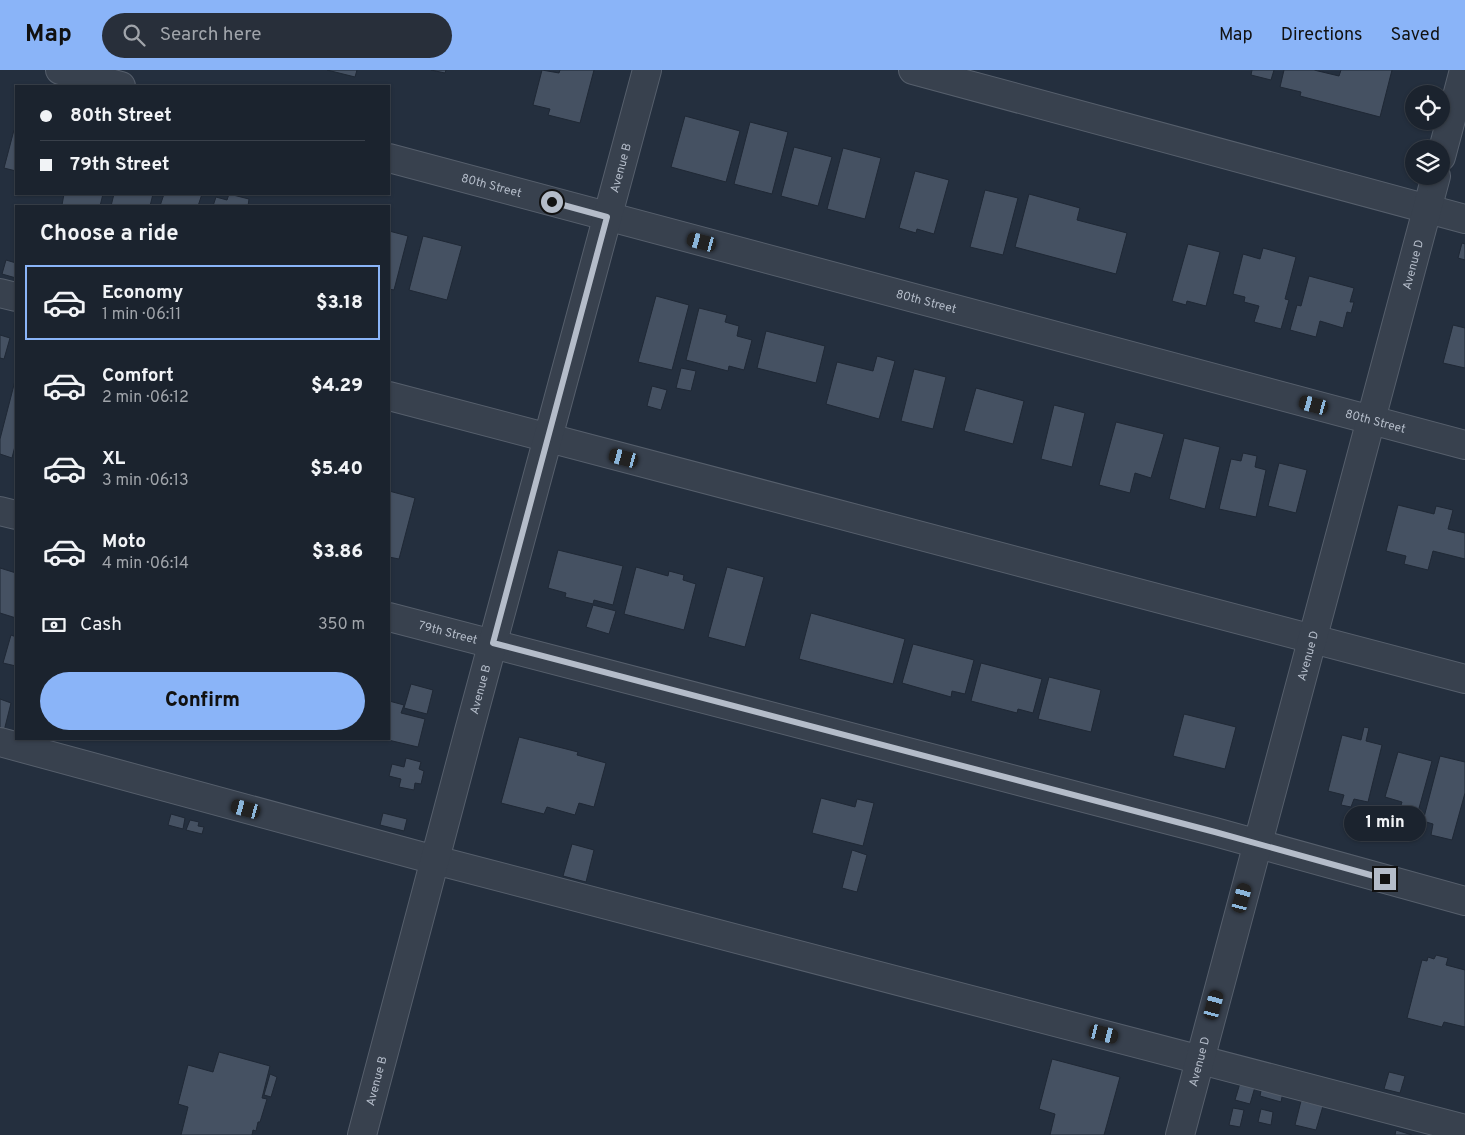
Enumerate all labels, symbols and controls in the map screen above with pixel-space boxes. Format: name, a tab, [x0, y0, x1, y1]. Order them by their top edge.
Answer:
search box	[102, 13, 452, 58]
text: Map	[25, 20, 72, 50]
icon: search	[120, 21, 148, 49]
text: Search here	[160, 23, 261, 47]
text: Map	[1219, 24, 1253, 47]
text: Directions	[1281, 24, 1363, 47]
text: Saved	[1391, 24, 1440, 47]
map controls	[1405, 85, 1450, 185]
button: locate	[1405, 85, 1450, 130]
text: 80th Street	[70, 104, 172, 128]
button: layers	[1405, 140, 1450, 185]
street label: Avenue B	[607, 141, 636, 195]
text: 79th Street	[70, 153, 169, 177]
street label: 80th Street	[459, 171, 523, 202]
route start	[541, 191, 563, 213]
text: Choose a ride	[40, 221, 178, 248]
car	[685, 231, 718, 253]
street label: Avenue D	[1400, 238, 1428, 292]
icon: car	[42, 280, 87, 325]
text: Economy	[102, 281, 183, 305]
street label: 80th Street	[894, 287, 958, 318]
text: $3.18	[316, 291, 363, 315]
text: 1 min · 06:11	[102, 305, 181, 325]
icon: car	[42, 363, 87, 408]
text: Comfort	[102, 364, 174, 388]
text: $4.29	[311, 374, 363, 398]
text: 2 min · 06:12	[102, 388, 189, 408]
car	[1297, 394, 1330, 416]
street label: 80th Street	[1343, 406, 1407, 438]
icon: car	[42, 446, 87, 491]
text: XL	[102, 447, 125, 471]
car	[607, 447, 640, 469]
text: $5.40	[310, 457, 363, 481]
text: 3 min · 06:13	[102, 471, 189, 491]
icon: car	[42, 529, 87, 574]
text: Moto	[102, 530, 146, 554]
text: $3.86	[312, 540, 363, 564]
text: 4 min · 06:14	[102, 554, 189, 574]
icon: cash	[40, 611, 68, 639]
text: Cash	[80, 613, 122, 637]
text: 350 m	[318, 615, 365, 635]
street label: 79th Street	[417, 618, 479, 649]
street label: Avenue D	[1294, 629, 1323, 683]
street label: Avenue B	[467, 663, 496, 716]
button: Confirm	[40, 672, 365, 730]
car	[229, 798, 262, 820]
callout: 1 min	[1344, 806, 1426, 842]
text: 1 min	[1365, 813, 1405, 833]
route end	[1374, 868, 1396, 890]
car	[1230, 882, 1253, 914]
car	[1202, 989, 1225, 1021]
car	[1087, 1023, 1120, 1045]
street label: Avenue D	[1186, 1035, 1214, 1089]
street label: Avenue B	[363, 1054, 392, 1108]

